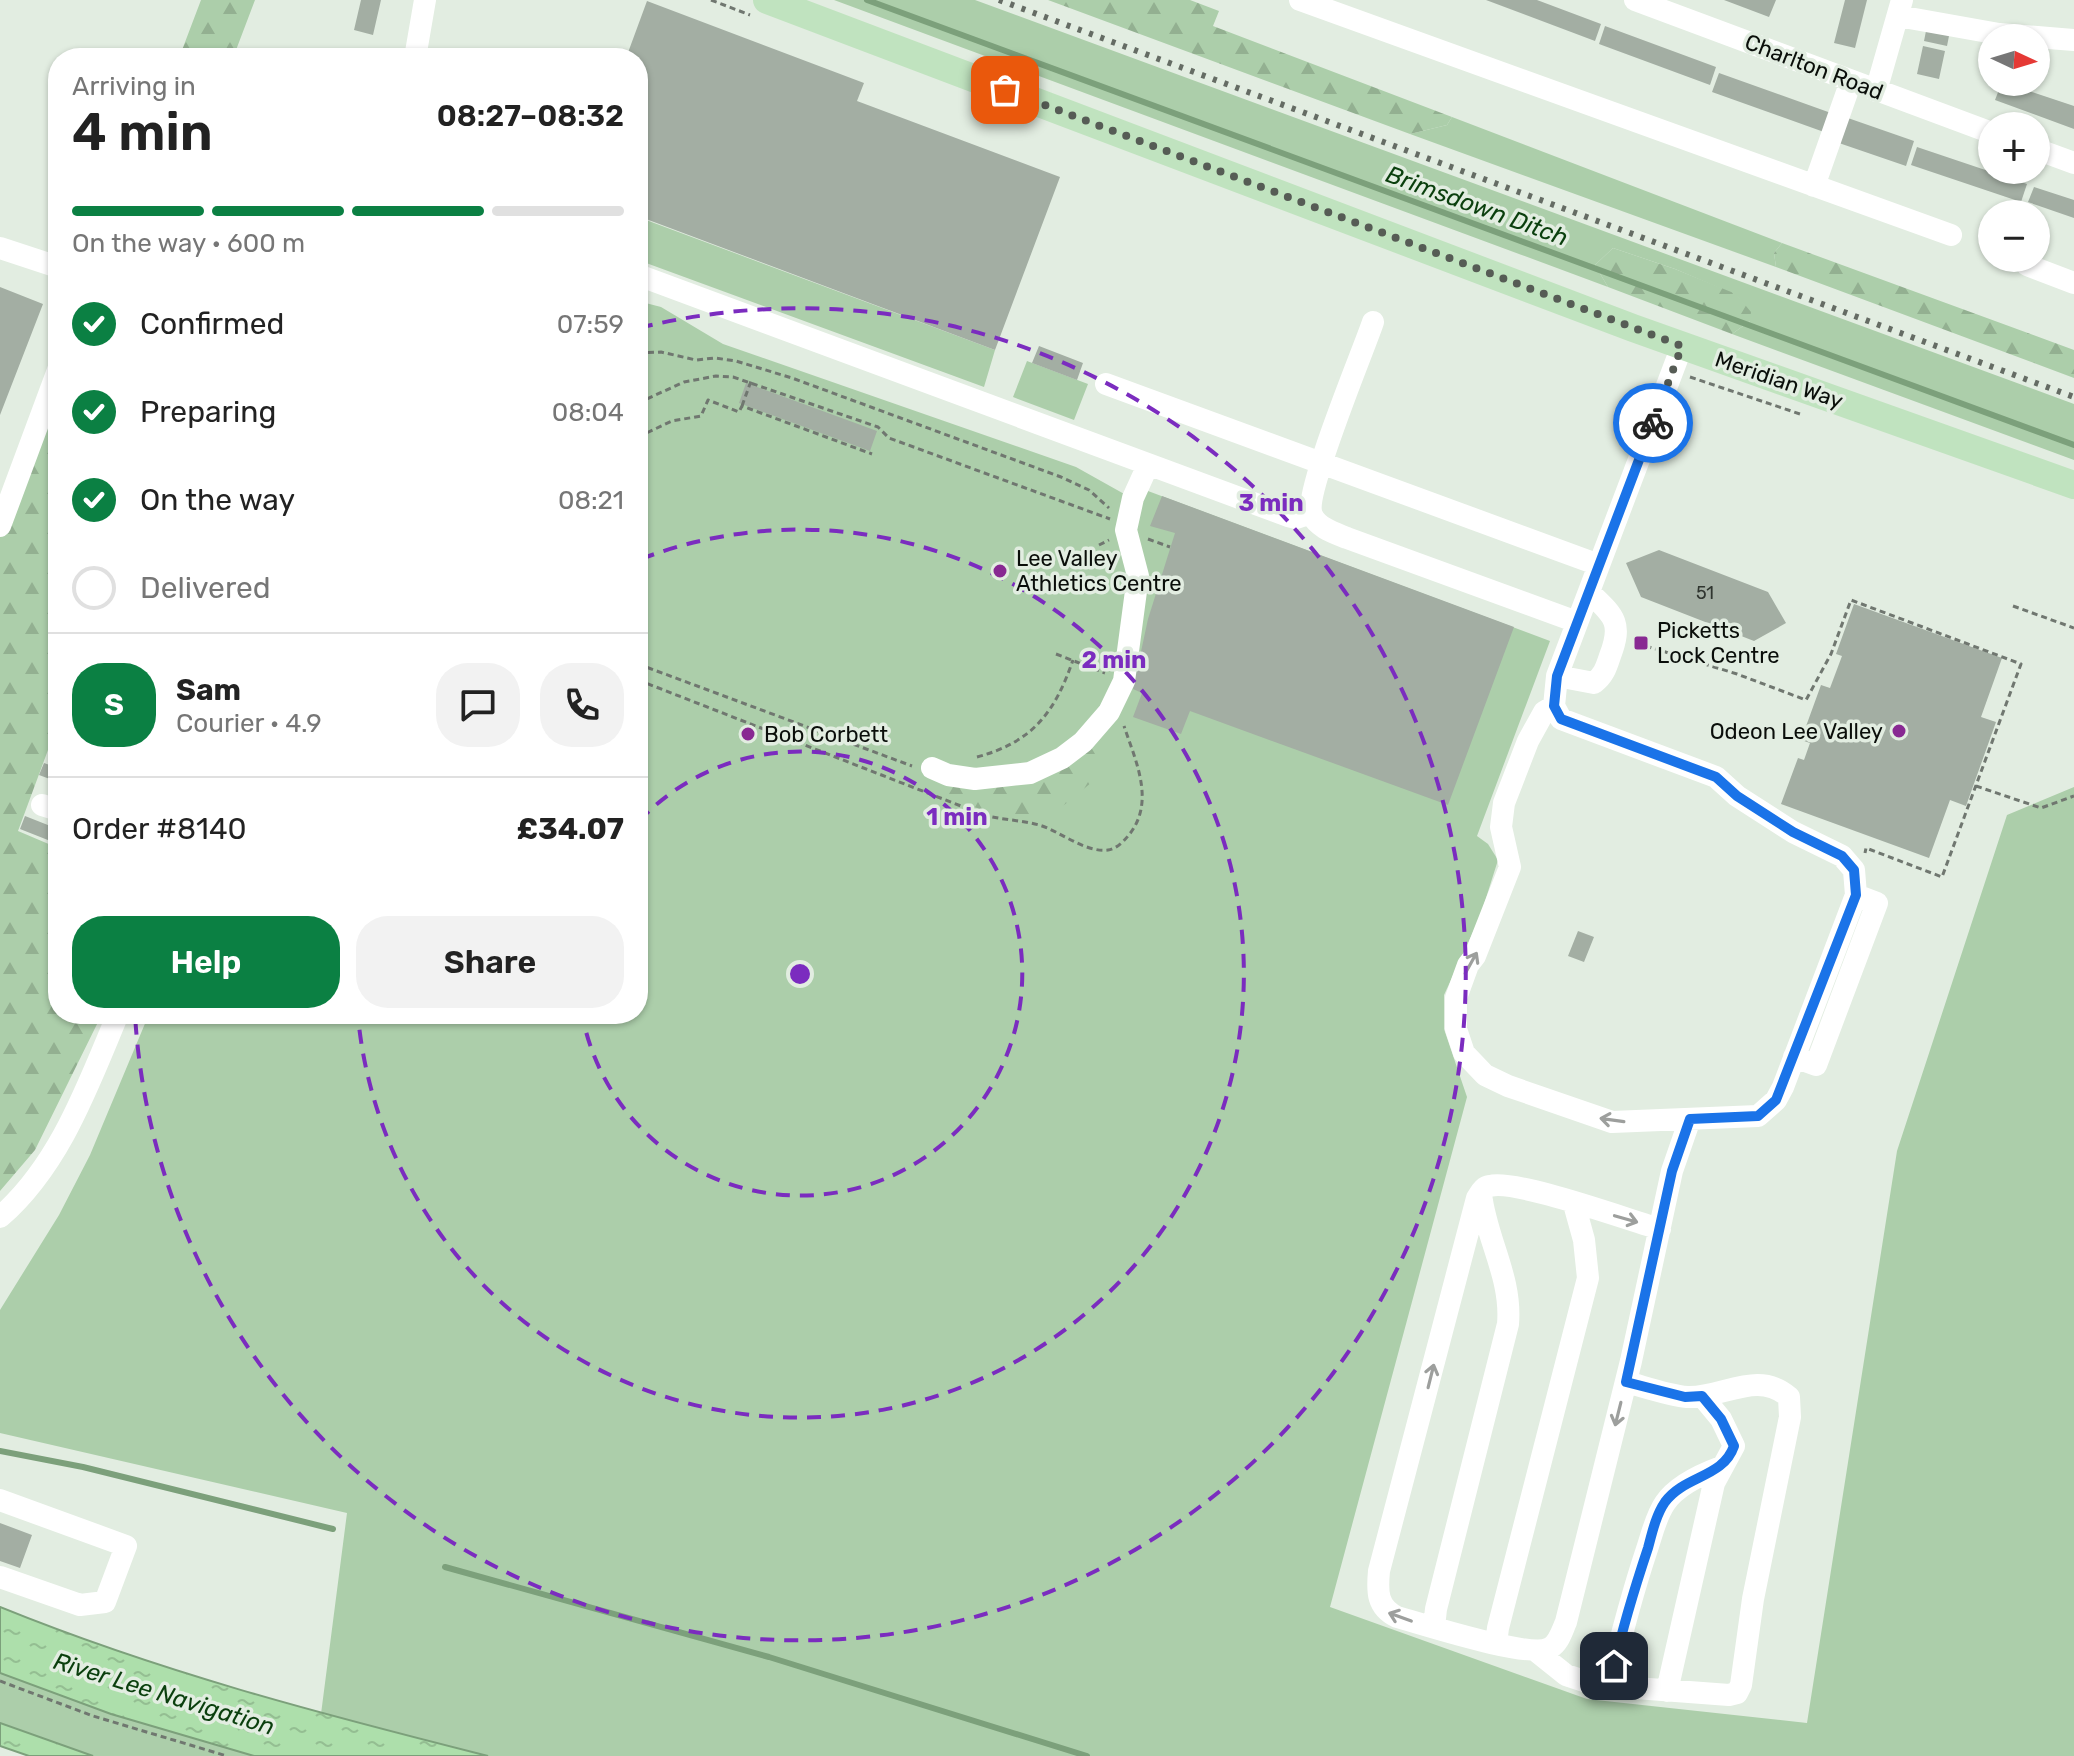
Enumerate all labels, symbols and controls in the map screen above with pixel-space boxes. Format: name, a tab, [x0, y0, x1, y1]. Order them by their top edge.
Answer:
north arrow	[1978, 24, 2050, 96]
map controls	[1978, 24, 2050, 272]
street label: Charlton Road	[1741, 28, 1887, 106]
pin	[971, 56, 1039, 124]
icon: bag	[983, 68, 1027, 112]
text: Arriving in	[72, 71, 196, 102]
text: 08:27–08:32	[437, 98, 624, 134]
text: 4 min	[72, 101, 213, 163]
button: +	[1978, 112, 2050, 184]
water label: Brimsdown Ditch	[1382, 160, 1572, 252]
button: −	[1978, 200, 2050, 272]
text: On the way · 600 m	[72, 228, 305, 259]
icon: check	[72, 302, 116, 346]
text: Confirmed	[140, 306, 284, 342]
text: 07:59	[557, 309, 624, 340]
street label: Meridian Way	[1711, 345, 1847, 415]
courier	[1613, 383, 1693, 463]
icon: check	[72, 390, 116, 434]
text: Preparing	[140, 394, 276, 430]
text: 08:04	[552, 397, 624, 428]
icon: bike	[1631, 401, 1675, 445]
icon: check	[72, 478, 116, 522]
text: On the way	[140, 482, 295, 518]
text: 08:21	[558, 485, 624, 516]
text: 3 min	[1238, 489, 1304, 517]
place label: Lee Valley Athletics Centre	[1016, 545, 1182, 597]
marker: Lee Valley Athletics Centre	[991, 562, 1009, 580]
text: Delivered	[140, 570, 271, 606]
house number: 51	[1696, 582, 1714, 604]
place label: Picketts Lock Centre	[1657, 617, 1780, 669]
marker: Picketts Lock Centre	[1632, 634, 1650, 652]
text: 2 min	[1082, 646, 1147, 674]
button: chat	[436, 663, 520, 747]
button: phone	[540, 663, 624, 747]
text: Sam	[176, 672, 241, 708]
text: S	[104, 687, 124, 723]
text: Courier · 4.9	[176, 708, 322, 739]
place label: Odeon Lee Valley	[1710, 718, 1883, 745]
place label: Bob Corbett	[764, 721, 888, 748]
marker: Odeon Lee Valley	[1890, 722, 1908, 740]
marker: Bob Corbett	[739, 725, 757, 743]
text: 1 min	[926, 803, 988, 831]
text: Order #8140	[72, 811, 247, 847]
text: £34.07	[516, 811, 624, 847]
button: Help	[72, 916, 340, 1008]
button: Share	[356, 916, 624, 1008]
one-way arrow	[1463, 952, 1479, 976]
centre of rings	[786, 960, 814, 988]
one-way arrow	[1600, 1112, 1626, 1127]
one-way arrow	[1613, 1212, 1639, 1227]
one-way arrow	[1425, 1364, 1440, 1390]
one-way arrow	[1610, 1401, 1625, 1427]
one-way arrow	[1389, 1609, 1413, 1623]
pin	[1580, 1632, 1648, 1700]
icon: home	[1592, 1644, 1636, 1688]
water label: River Lee Navigation	[50, 1647, 278, 1741]

